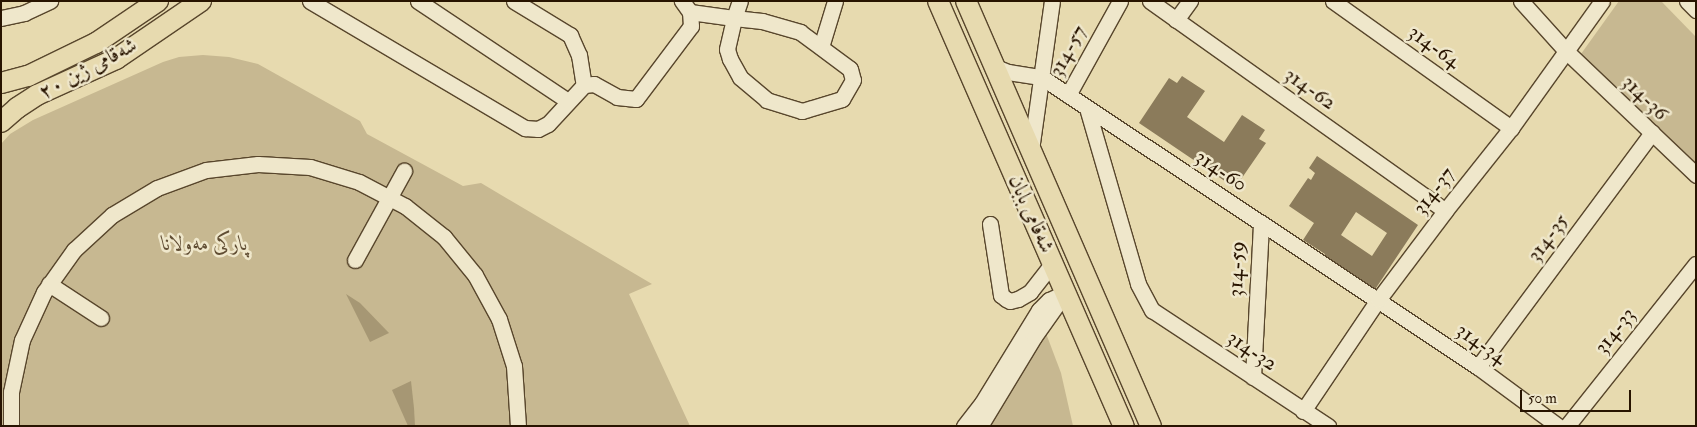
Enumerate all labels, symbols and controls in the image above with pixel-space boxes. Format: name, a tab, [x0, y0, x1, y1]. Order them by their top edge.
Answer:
street label: 314-64	[1403, 20, 1465, 74]
street label: 314-57	[1044, 21, 1092, 81]
street label: شەقامی ژین ٢٠	[35, 33, 141, 105]
street label: 314-62	[1279, 62, 1341, 116]
street label: 314-36	[1617, 70, 1673, 126]
street label: 314-60	[1190, 145, 1252, 197]
street label: 314-37	[1408, 162, 1460, 220]
street label: شەقامی بابان	[1003, 171, 1059, 257]
street label: 314-35	[1522, 209, 1574, 267]
park label: پارکی مەولانا	[162, 231, 248, 257]
street label: 314-59	[1223, 241, 1251, 297]
street label: 314-33	[1589, 303, 1641, 359]
street label: 314-34	[1451, 318, 1511, 370]
street label: 314-32	[1222, 325, 1282, 377]
scale bar	[1522, 380, 1633, 412]
text: 50 m	[1528, 389, 1557, 408]

